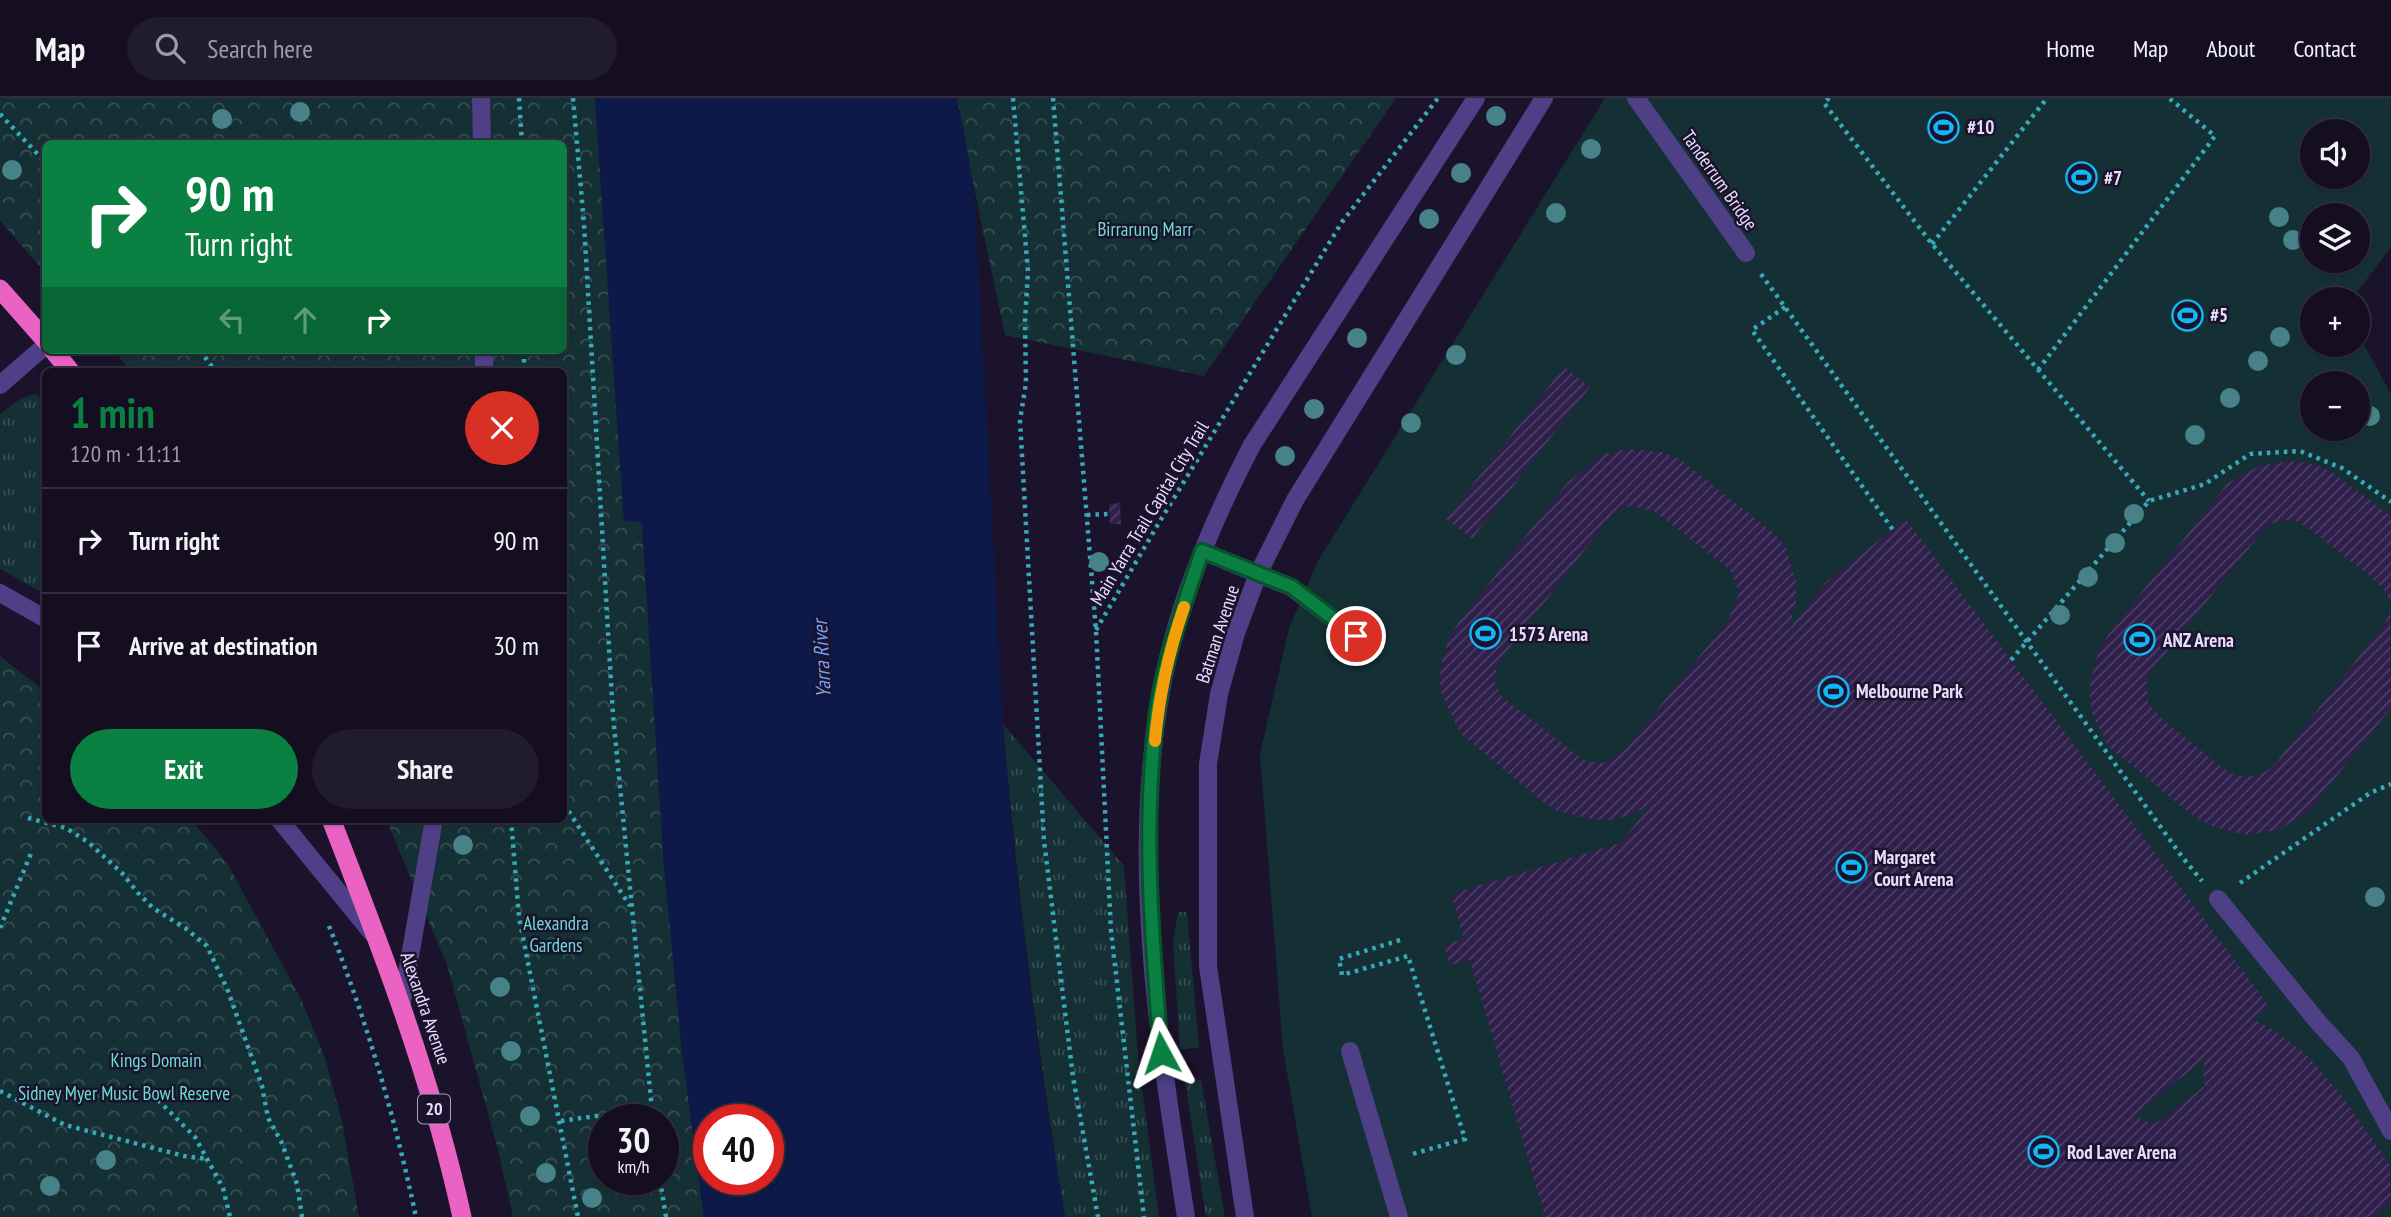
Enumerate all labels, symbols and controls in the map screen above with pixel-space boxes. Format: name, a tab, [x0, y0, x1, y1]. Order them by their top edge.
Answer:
search box	[127, 17, 617, 80]
text: Map	[35, 27, 85, 70]
icon: search	[151, 29, 189, 67]
text: Search here	[207, 32, 313, 65]
text: Home	[2046, 33, 2095, 64]
text: Map	[2133, 33, 2168, 64]
text: About	[2206, 33, 2255, 64]
text: Contact	[2293, 33, 2356, 64]
sports icon: #10	[1927, 110, 1961, 144]
place label: #10	[1967, 115, 1994, 139]
map controls	[2300, 119, 2370, 441]
button: sound	[2300, 119, 2370, 189]
street label: Tanderrum Bridge	[1677, 125, 1763, 235]
text: 90 m	[185, 161, 274, 225]
sports icon: #7	[2064, 161, 2098, 195]
place label: #7	[2104, 166, 2122, 190]
icon: right	[70, 168, 161, 259]
button: layers	[2300, 203, 2370, 273]
park label: Birrarung Marr	[1097, 217, 1193, 241]
text: Turn right	[185, 223, 293, 265]
button: +	[2300, 287, 2370, 357]
sports icon: #5	[2170, 298, 2204, 332]
icon: left	[213, 301, 251, 339]
icon: ahead	[286, 301, 324, 339]
icon: right	[359, 301, 397, 339]
place label: #5	[2210, 303, 2228, 327]
button: −	[2300, 371, 2370, 441]
text: 1 min	[70, 385, 155, 440]
button: close	[465, 391, 539, 465]
street label: Main Yarra Trail Capital City Trail	[1084, 416, 1214, 609]
text: 120 m · 11:11	[70, 439, 182, 468]
icon: right	[70, 522, 108, 560]
text: Turn right	[129, 524, 220, 557]
text: 90 m	[493, 524, 539, 557]
street label: Batman Avenue	[1190, 582, 1244, 686]
pin	[1326, 606, 1386, 666]
water label: Yarra River	[806, 616, 837, 699]
icon: arrive	[1337, 617, 1375, 655]
sports icon: 1573 Arena	[1469, 617, 1503, 651]
place label: 1573 Arena	[1509, 622, 1588, 646]
sports icon: ANZ Arena	[2123, 623, 2157, 657]
icon: arrive	[70, 627, 108, 665]
place label: ANZ Arena	[2162, 628, 2234, 652]
text: Arrive at destination	[129, 629, 318, 662]
text: 30 m	[493, 629, 539, 662]
sports icon: Melbourne Park	[1816, 674, 1850, 708]
place label: Melbourne Park	[1856, 679, 1963, 703]
button: Exit	[70, 729, 298, 809]
button: Share	[312, 729, 539, 809]
place label: Margaret Court Arena	[1874, 845, 1954, 891]
sports icon: Margaret Court Arena	[1834, 851, 1868, 885]
park label: Alexandra Gardens	[523, 911, 589, 957]
street label: Alexandra Avenue	[396, 949, 456, 1067]
position arrow	[1124, 1016, 1198, 1090]
park label: Kings Domain	[110, 1048, 202, 1072]
park label: Sidney Myer Music Bowl Reserve	[18, 1081, 230, 1105]
road number: 20	[418, 1094, 450, 1124]
speed limit sign: 40	[693, 1104, 784, 1195]
text: 30	[617, 1117, 650, 1163]
sports icon: Rod Laver Arena	[2027, 1135, 2061, 1169]
place label: Rod Laver Arena	[2067, 1140, 2177, 1164]
text: km/h	[618, 1155, 649, 1178]

